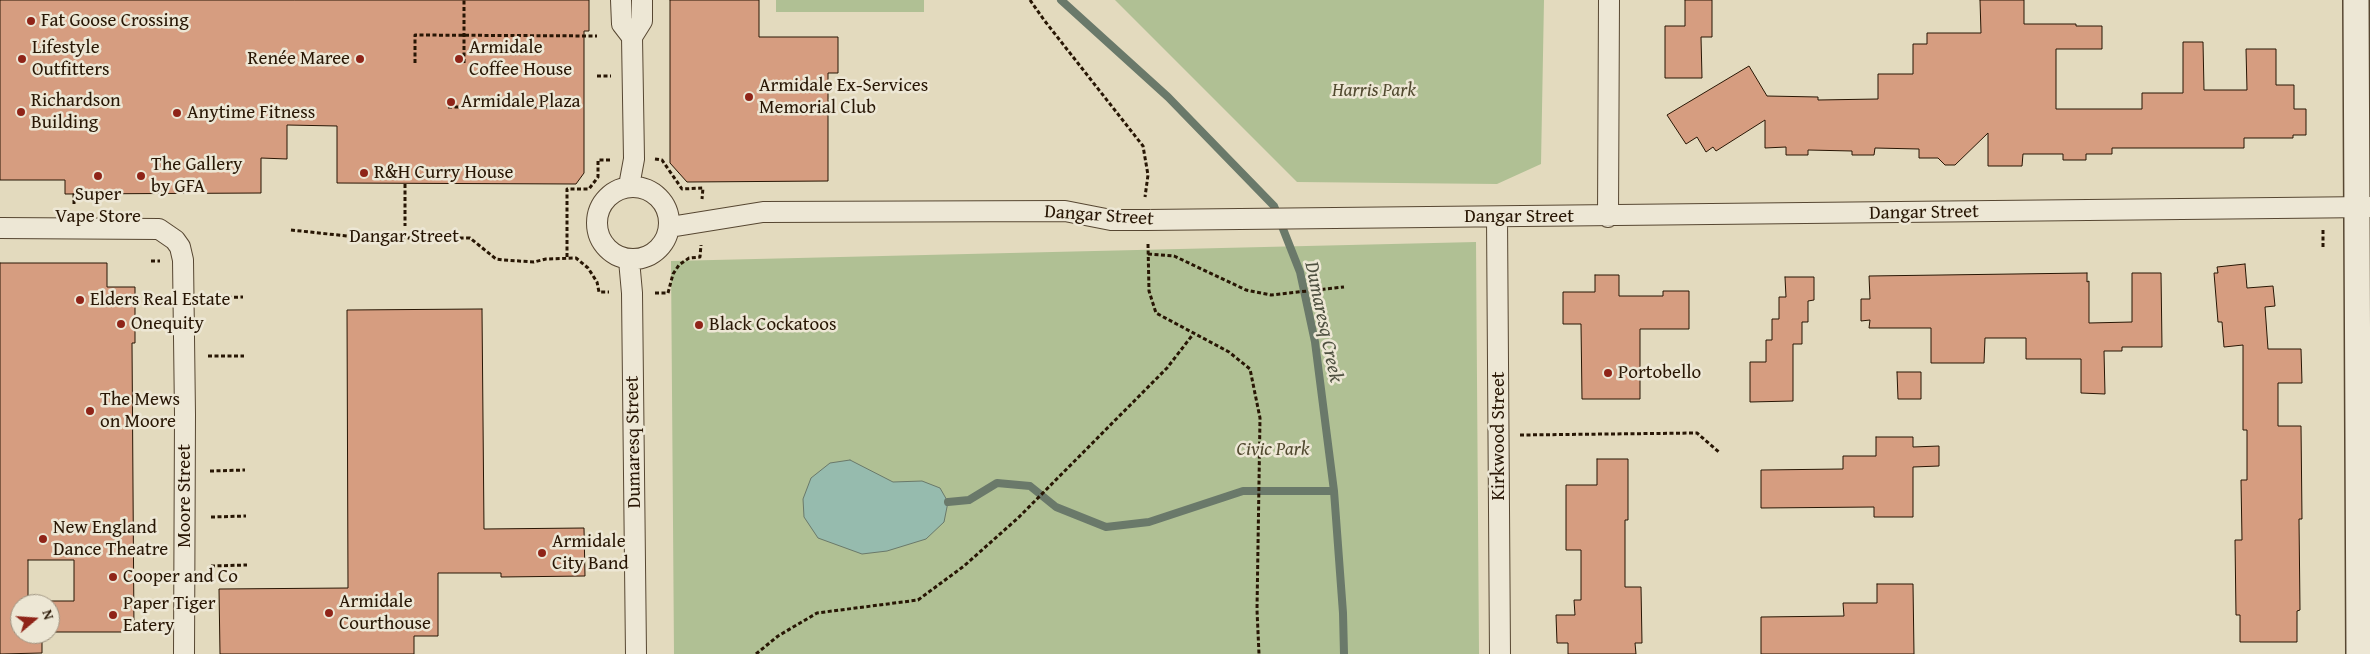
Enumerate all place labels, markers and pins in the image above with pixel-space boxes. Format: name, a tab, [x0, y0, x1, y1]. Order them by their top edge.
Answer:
place label: Fat Goose Crossing	[41, 10, 189, 32]
marker: Fat Goose Crossing	[25, 15, 37, 27]
place label: Lifestyle Outfitters	[32, 37, 110, 81]
place label: Armidale Coffee House	[469, 37, 572, 81]
place label: Renée Maree	[248, 48, 350, 70]
marker: Lifestyle Outfitters	[16, 53, 28, 65]
marker: Renée Maree	[354, 53, 366, 65]
marker: Armidale Coffee House	[453, 53, 465, 65]
place label: Armidale Ex-Services Memorial Club	[759, 75, 928, 119]
place label: Richardson Building	[31, 90, 121, 134]
place label: Armidale Plaza	[461, 91, 581, 113]
marker: Armidale Ex-Services Memorial Club	[743, 91, 755, 103]
marker: Armidale Plaza	[445, 96, 457, 108]
place label: Anytime Fitness	[187, 102, 315, 124]
marker: Richardson Building	[15, 106, 27, 118]
marker: Anytime Fitness	[171, 107, 183, 119]
place label: The Gallery by GFA	[151, 154, 242, 198]
place label: R&H Curry House	[374, 162, 514, 184]
marker: R&H Curry House	[358, 167, 370, 179]
marker: Super Vape Store	[92, 170, 104, 182]
marker: The Gallery by GFA	[135, 170, 147, 182]
place label: Super Vape Store	[55, 184, 141, 228]
place label: Elders Real Estate	[90, 289, 230, 311]
marker: Elders Real Estate	[74, 294, 86, 306]
place label: Onequity	[131, 313, 204, 335]
place label: Black Cockatoos	[709, 314, 836, 336]
marker: Onequity	[115, 318, 127, 330]
marker: Black Cockatoos	[693, 319, 705, 331]
place label: Portobello	[1618, 362, 1701, 384]
marker: Portobello	[1602, 367, 1614, 379]
place label: The Mews on Moore	[100, 389, 180, 433]
marker: The Mews on Moore	[84, 405, 96, 417]
place label: New England Dance Theatre	[53, 517, 168, 561]
place label: Armidale City Band	[552, 531, 629, 575]
marker: New England Dance Theatre	[37, 533, 49, 545]
marker: Armidale City Band	[536, 547, 548, 559]
place label: Cooper and Co	[123, 566, 238, 588]
marker: Cooper and Co	[107, 571, 119, 583]
place label: Armidale Courthouse	[339, 591, 431, 635]
place label: Paper Tiger Eatery	[123, 593, 216, 637]
marker: Armidale Courthouse	[323, 607, 335, 619]
marker: Paper Tiger Eatery	[107, 609, 119, 621]

